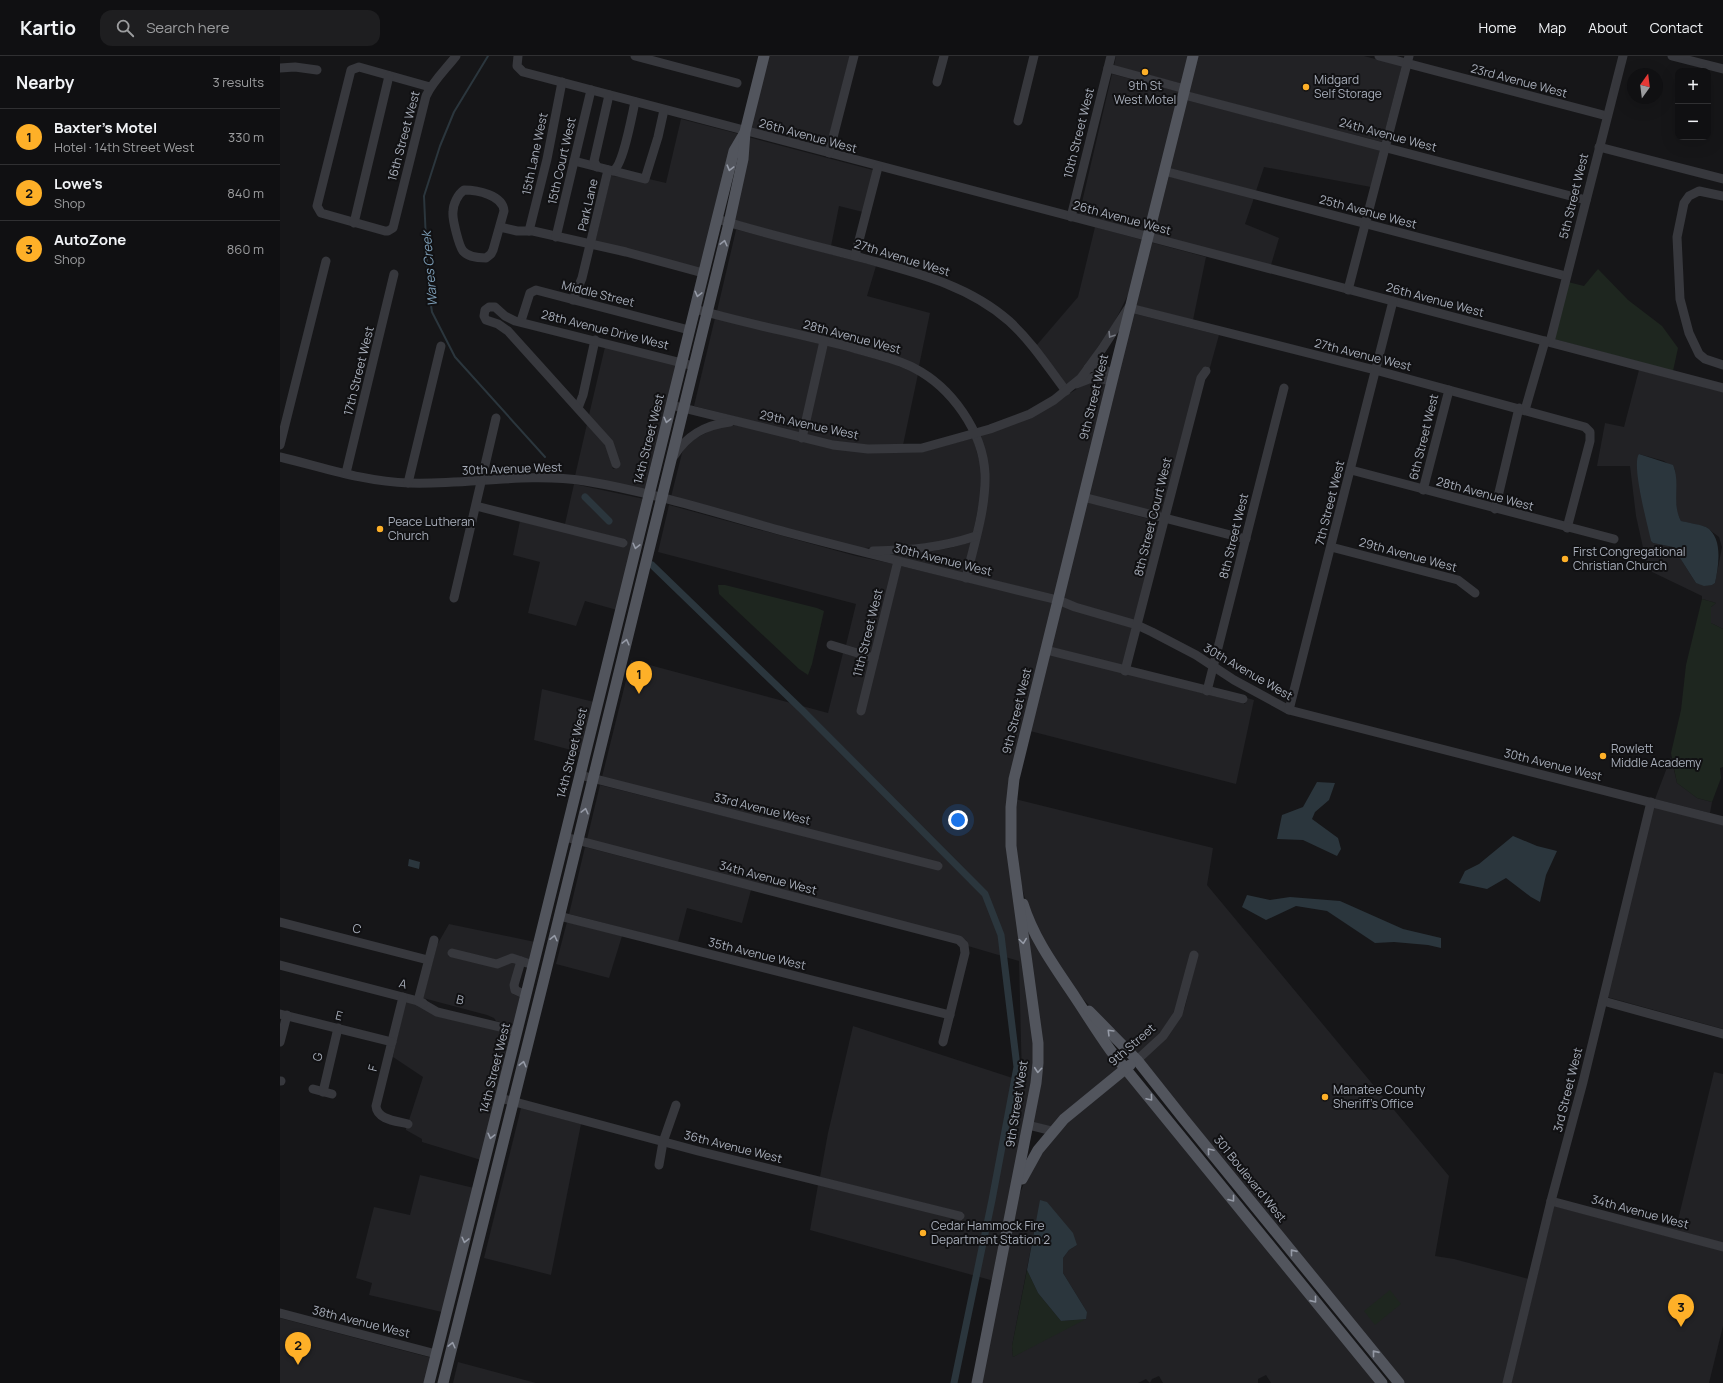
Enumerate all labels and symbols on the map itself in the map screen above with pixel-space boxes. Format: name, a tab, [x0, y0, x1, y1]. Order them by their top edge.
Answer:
street label: 23rd Avenue West	[1469, 59, 1569, 102]
marker: 9th St West Motel	[1140, 67, 1150, 77]
north arrow	[1627, 68, 1663, 104]
place label: Midgard Self Storage	[1314, 71, 1382, 102]
place label: 9th St West Motel	[1114, 77, 1176, 108]
marker: Midgard Self Storage	[1301, 82, 1311, 92]
street label: 10th Street West	[1059, 86, 1098, 180]
street label: 16th Street West	[383, 89, 424, 183]
street label: 15th Lane West	[517, 111, 552, 197]
street label: 24th Avenue West	[1338, 113, 1439, 156]
street label: 26th Avenue West	[757, 114, 859, 157]
street label: 15th Court West	[543, 115, 580, 206]
street label: 5th Street West	[1555, 151, 1592, 240]
one-way arrow	[726, 164, 735, 171]
street label: Park Lane	[573, 177, 602, 233]
street label: 25th Avenue West	[1318, 190, 1419, 233]
street label: 26th Avenue West	[1071, 196, 1173, 239]
water label: Wares Creek	[417, 228, 441, 308]
street label: 27th Avenue West	[852, 235, 952, 280]
one-way arrow	[720, 240, 728, 246]
street label: Middle Street	[560, 276, 637, 311]
street label: 26th Avenue West	[1384, 278, 1486, 321]
one-way arrow	[695, 290, 703, 297]
street label: 28th Avenue Drive West	[540, 305, 671, 354]
street label: 28th Avenue West	[802, 315, 903, 358]
street label: 17th Street West	[339, 324, 378, 417]
one-way arrow	[1108, 331, 1116, 338]
street label: 27th Avenue West	[1313, 334, 1414, 375]
street label: 9th Street West	[1075, 352, 1112, 442]
street label: 14th Street West	[629, 392, 668, 486]
street label: 6th Street West	[1405, 392, 1442, 482]
street label: 29th Avenue West	[758, 406, 860, 443]
one-way arrow	[664, 417, 672, 423]
street label: 8th Street Court West	[1130, 455, 1176, 578]
street label: 30th Avenue West	[462, 458, 563, 479]
street label: 7th Street West	[1311, 459, 1348, 547]
street label: 28th Avenue West	[1435, 472, 1536, 515]
street label: 8th Street West	[1215, 491, 1252, 580]
place label: Peace Lutheran Church	[388, 513, 475, 544]
marker: Peace Lutheran Church	[375, 524, 385, 534]
street label: 29th Avenue West	[1357, 533, 1459, 576]
street label: 30th Avenue West	[892, 539, 994, 580]
one-way arrow	[633, 543, 641, 549]
place label: First Congregational Christian Church	[1573, 543, 1686, 574]
marker: First Congregational Christian Church	[1560, 554, 1570, 564]
street label: 11th Street West	[848, 587, 887, 679]
one-way arrow	[622, 639, 630, 645]
street label: 30th Avenue West	[1201, 639, 1296, 704]
pin: 1	[626, 661, 652, 694]
street label: 9th Street West	[998, 666, 1035, 756]
street label: 14th Street West	[552, 706, 591, 800]
place label: Rowlett Middle Academy	[1611, 740, 1702, 771]
street label: 30th Avenue West	[1502, 744, 1604, 785]
marker: Rowlett Middle Academy	[1598, 751, 1608, 761]
street label: 33rd Avenue West	[712, 788, 812, 829]
one-way arrow	[580, 808, 588, 814]
your location	[948, 810, 968, 830]
street label: 34th Avenue West	[718, 856, 819, 899]
street label: C	[351, 919, 364, 938]
street label: 35th Avenue West	[707, 933, 808, 974]
one-way arrow	[549, 934, 558, 941]
one-way arrow	[1018, 938, 1027, 944]
street label: A	[397, 974, 409, 993]
street label: B	[454, 990, 466, 1009]
street label: E	[334, 1006, 345, 1025]
street label: 9th Street	[1105, 1019, 1159, 1070]
street label: 14th Street West	[475, 1021, 514, 1115]
one-way arrow	[1107, 1029, 1115, 1037]
street label: 3rd Street West	[1549, 1046, 1586, 1134]
street label: G	[308, 1050, 327, 1063]
street label: 9th Street West	[1001, 1059, 1032, 1149]
one-way arrow	[518, 1061, 526, 1067]
street label: F	[364, 1063, 381, 1073]
one-way arrow	[1033, 1067, 1042, 1073]
place label: Manatee County Sheriff's Office	[1333, 1081, 1426, 1112]
marker: Manatee County Sheriff's Office	[1320, 1092, 1330, 1102]
one-way arrow	[1145, 1093, 1152, 1101]
street label: 36th Avenue West	[682, 1126, 784, 1167]
one-way arrow	[487, 1132, 496, 1139]
street label: 301 Boulevard West	[1210, 1132, 1291, 1226]
one-way arrow	[1208, 1149, 1215, 1156]
street label: 34th Avenue West	[1590, 1190, 1691, 1233]
one-way arrow	[1227, 1194, 1234, 1201]
place label: Cedar Hammock Fire Department Station 2	[931, 1217, 1050, 1248]
marker: Cedar Hammock Fire Department Station 2	[918, 1228, 928, 1238]
one-way arrow	[461, 1236, 470, 1243]
one-way arrow	[1290, 1249, 1297, 1257]
pin: 3	[1668, 1294, 1694, 1327]
one-way arrow	[1309, 1295, 1316, 1302]
street label: 38th Avenue West	[311, 1301, 412, 1342]
pin: 2	[285, 1332, 311, 1365]
one-way arrow	[447, 1342, 456, 1349]
one-way arrow	[1372, 1350, 1379, 1357]

